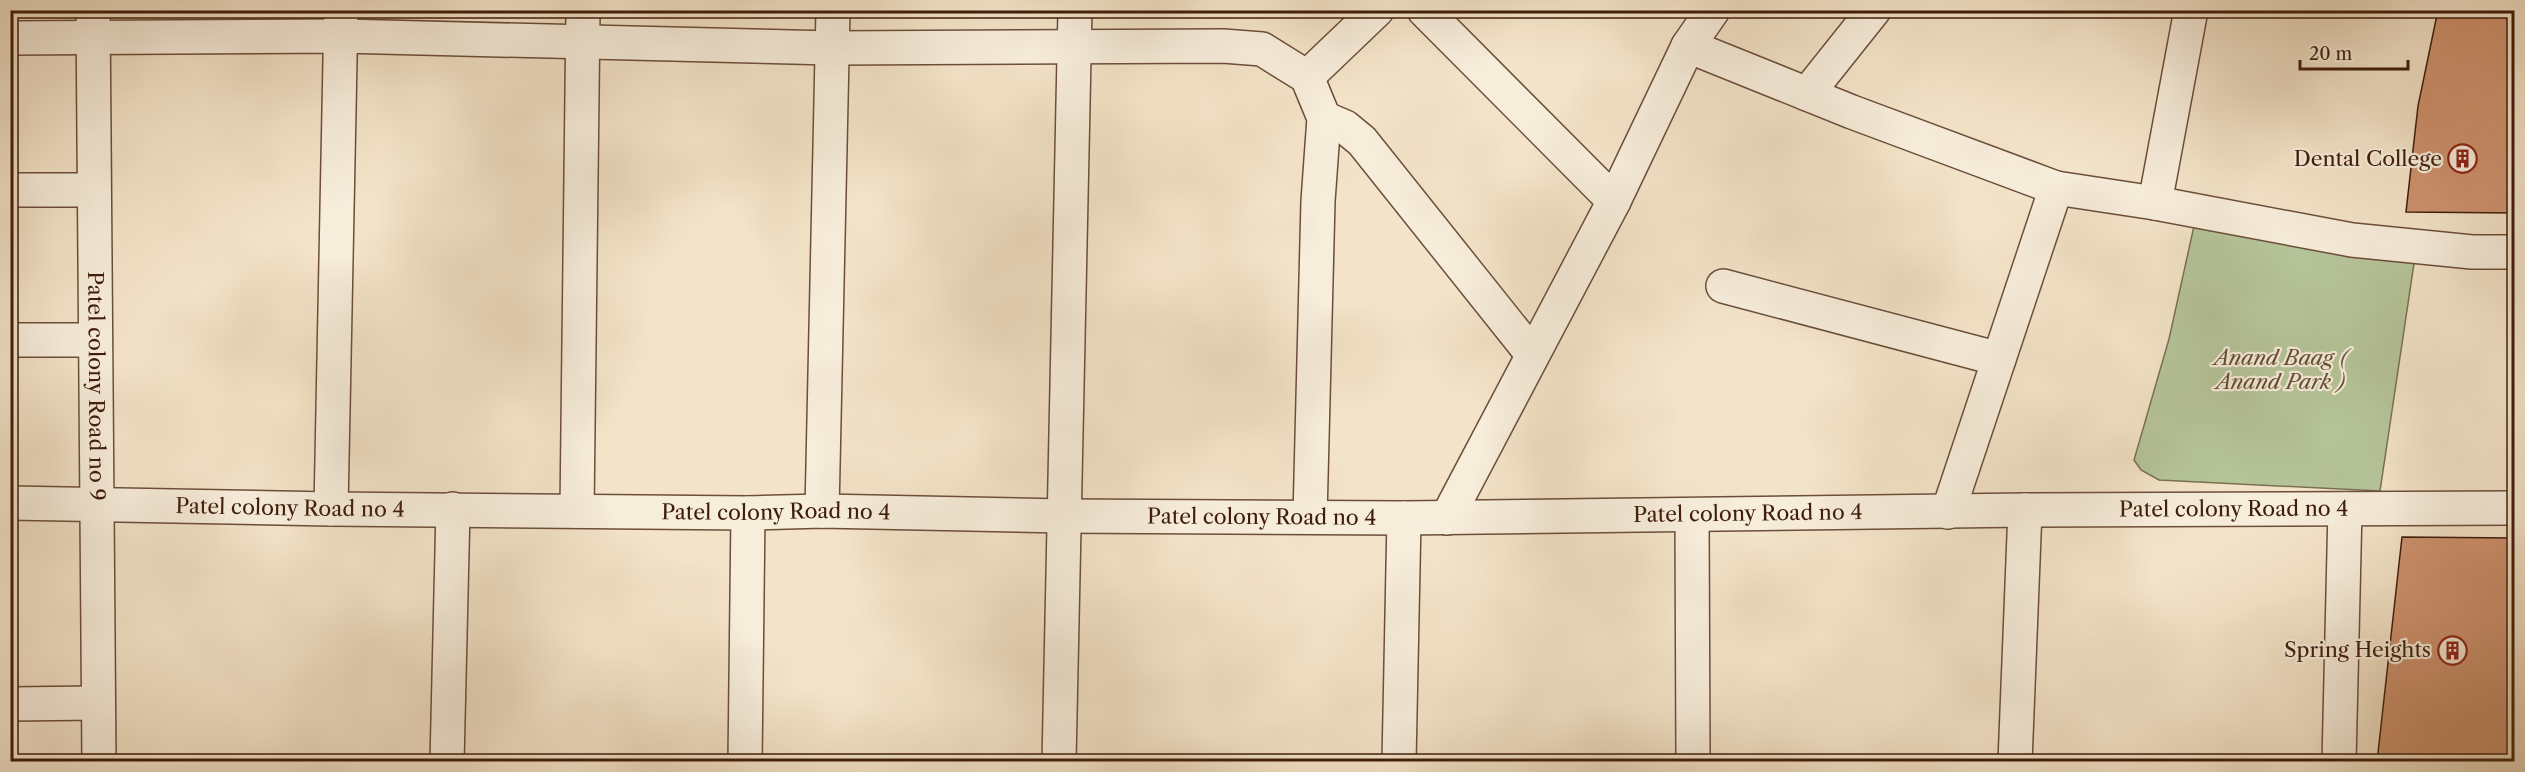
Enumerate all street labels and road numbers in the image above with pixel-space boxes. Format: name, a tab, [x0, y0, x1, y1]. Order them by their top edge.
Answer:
street label: Patel colony Road no 9	[83, 271, 110, 501]
street label: Patel colony Road no 4	[175, 493, 405, 522]
street label: Patel colony Road no 4	[2119, 496, 2349, 522]
street label: Patel colony Road no 4	[661, 498, 891, 525]
street label: Patel colony Road no 4	[1633, 499, 1863, 527]
street label: Patel colony Road no 4	[1147, 503, 1377, 530]

